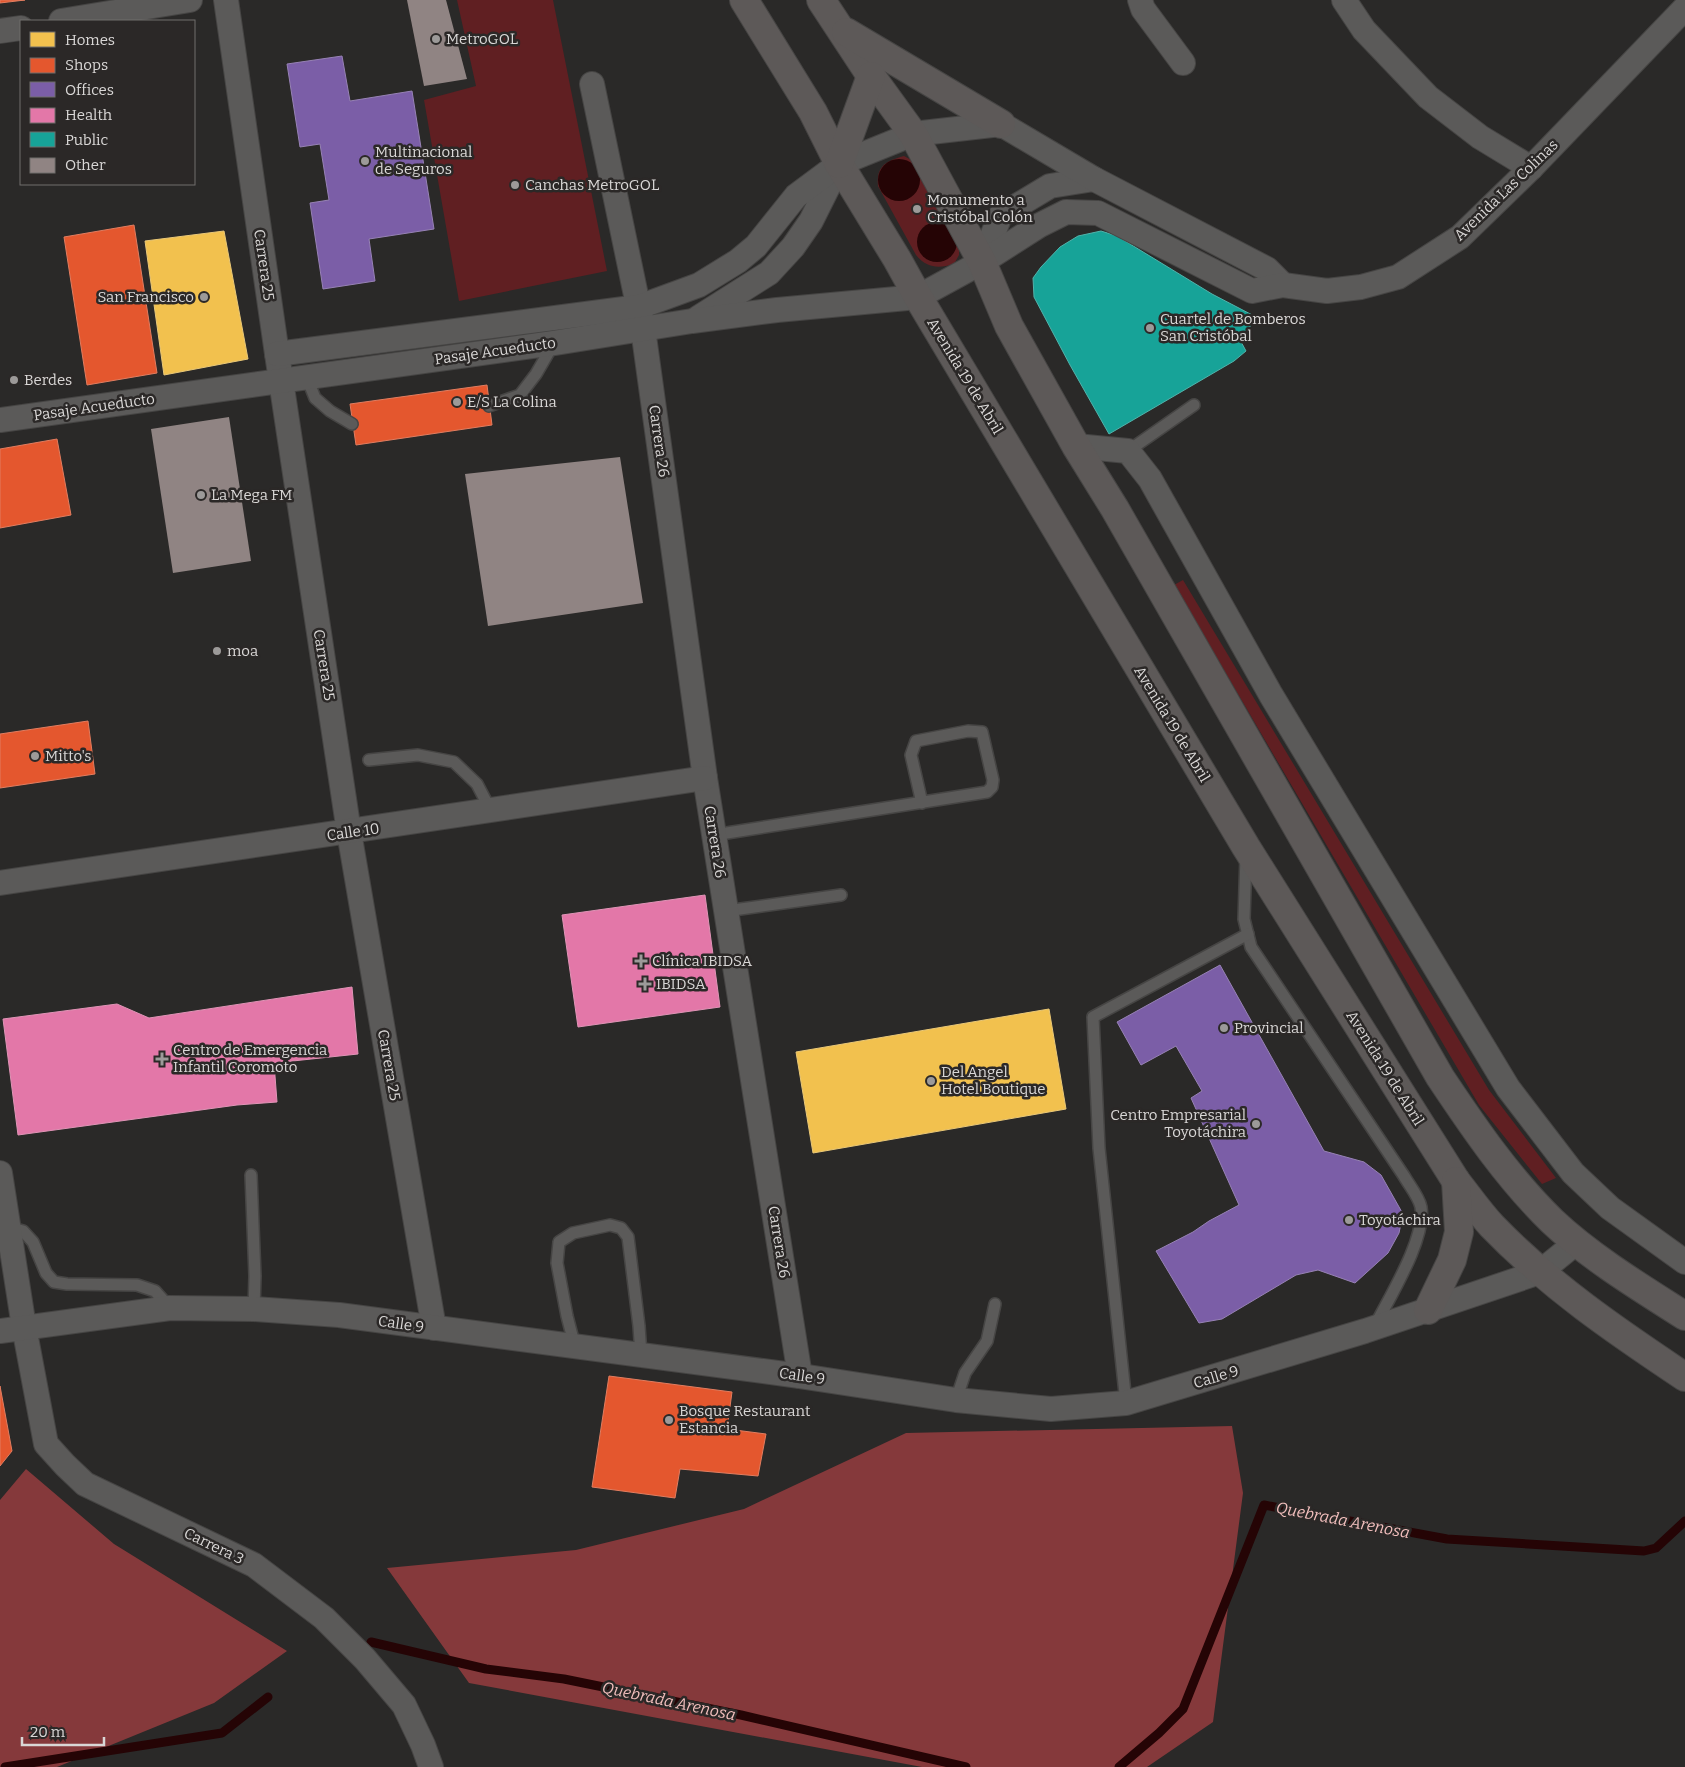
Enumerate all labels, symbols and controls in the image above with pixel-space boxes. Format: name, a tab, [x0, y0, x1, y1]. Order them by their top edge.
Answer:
legend	[20, 20, 195, 185]
place label: MetroGOL	[446, 30, 518, 48]
text: Homes	[65, 31, 115, 49]
marker: MetroGOL	[430, 33, 442, 45]
text: Shops	[65, 56, 108, 74]
text: Offices	[65, 81, 114, 99]
text: Health	[65, 106, 113, 124]
text: Public	[65, 131, 109, 149]
street label: Avenida Las Colinas	[1450, 136, 1562, 244]
place label: Multinacional de Seguros	[375, 143, 472, 178]
marker: Multinacional de Seguros	[359, 155, 371, 167]
text: Other	[65, 156, 106, 174]
place label: Canchas MetroGOL	[525, 176, 659, 194]
marker: Canchas MetroGOL	[509, 179, 521, 191]
place label: Monumento a Cristóbal Colón	[927, 191, 1033, 226]
marker: Monumento a Cristóbal Colón	[911, 203, 923, 215]
street label: Carrera 25	[250, 228, 278, 302]
place label: San Francisco	[97, 288, 194, 306]
marker: San Francisco	[198, 291, 210, 303]
place label: Cuartel de Bomberos San Cristóbal	[1160, 310, 1306, 345]
street label: Avenida 19 de Abril	[923, 315, 1007, 437]
marker: Cuartel de Bomberos San Cristóbal	[1144, 322, 1156, 334]
street label: Pasaje Acueducto	[433, 334, 557, 368]
place label: Berdes	[24, 371, 72, 389]
marker: Berdes	[8, 374, 20, 386]
street label: Pasaje Acueducto	[32, 390, 156, 424]
place label: E/S La Colina	[467, 393, 557, 411]
marker: E/S La Colina	[451, 396, 463, 408]
street label: Carrera 26	[645, 404, 673, 478]
place label: La Mega FM	[211, 486, 293, 504]
marker: La Mega FM	[195, 489, 207, 501]
street label: Carrera 25	[309, 628, 339, 702]
place label: moa	[227, 642, 258, 660]
marker: moa	[211, 645, 223, 657]
street label: Avenida 19 de Abril	[1130, 663, 1214, 785]
place label: Mitto's	[45, 747, 91, 765]
marker: Mitto's	[29, 750, 41, 762]
street label: Carrera 26	[700, 805, 730, 880]
street label: Calle 10	[325, 819, 381, 845]
place label: Clínica IBIDSA	[652, 952, 753, 970]
marker: Clínica IBIDSA	[634, 954, 648, 968]
place label: IBIDSA	[656, 975, 706, 993]
marker: IBIDSA	[638, 977, 652, 991]
street label: Avenida 19 de Abril	[1342, 1007, 1428, 1129]
place label: Provincial	[1234, 1019, 1303, 1037]
marker: Provincial	[1218, 1022, 1230, 1034]
street label: Carrera 25	[374, 1028, 404, 1102]
place label: Centro de Emergencia Infantil Coromoto	[173, 1041, 327, 1076]
marker: Centro de Emergencia Infantil Coromoto	[155, 1052, 169, 1066]
place label: Del Angel Hotel Boutique	[941, 1063, 1046, 1098]
marker: Del Angel Hotel Boutique	[925, 1075, 937, 1087]
place label: Centro Empresarial Toyotáchira	[1110, 1106, 1246, 1141]
marker: Centro Empresarial Toyotáchira	[1250, 1118, 1262, 1130]
street label: Carrera 26	[764, 1205, 794, 1280]
place label: Toyotáchira	[1359, 1211, 1441, 1229]
marker: Toyotáchira	[1343, 1214, 1355, 1226]
street label: Calle 9	[377, 1312, 425, 1336]
street label: Calle 9	[1191, 1362, 1241, 1392]
street label: Calle 9	[778, 1364, 826, 1388]
place label: Bosque Restaurant Estancia	[679, 1402, 811, 1437]
marker: Bosque Restaurant Estancia	[663, 1414, 675, 1426]
water label: Quebrada Arenosa	[1274, 1498, 1412, 1542]
street label: Carrera 3	[181, 1524, 247, 1568]
water label: Quebrada Arenosa	[601, 1678, 737, 1724]
scale bar	[22, 1714, 105, 1746]
text: 20 m	[30, 1723, 66, 1741]

